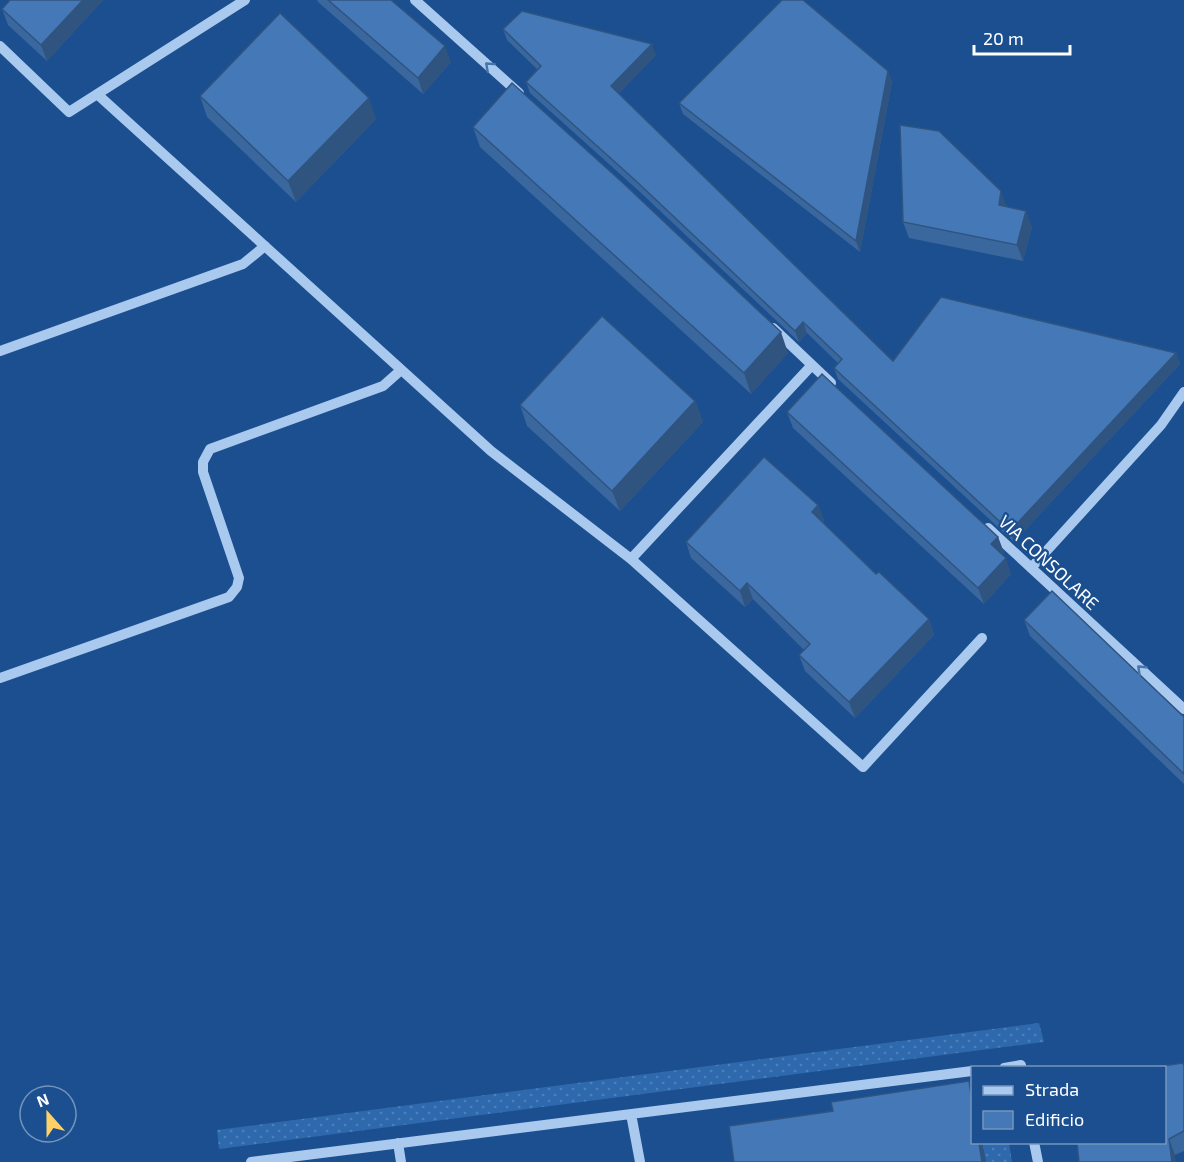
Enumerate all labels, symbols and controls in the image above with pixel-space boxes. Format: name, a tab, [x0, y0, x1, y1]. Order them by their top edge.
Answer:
scale bar	[974, 18, 1070, 56]
text: 20 m	[983, 27, 1024, 49]
one-way arrow	[485, 62, 496, 73]
street label: VIA CONSOLARE	[994, 510, 1104, 614]
one-way arrow	[1137, 665, 1148, 676]
legend	[971, 1066, 1166, 1144]
text: Strada	[1025, 1078, 1079, 1100]
north arrow	[18, 1084, 78, 1144]
text: N	[34, 1089, 51, 1110]
text: Edificio	[1025, 1108, 1084, 1130]

